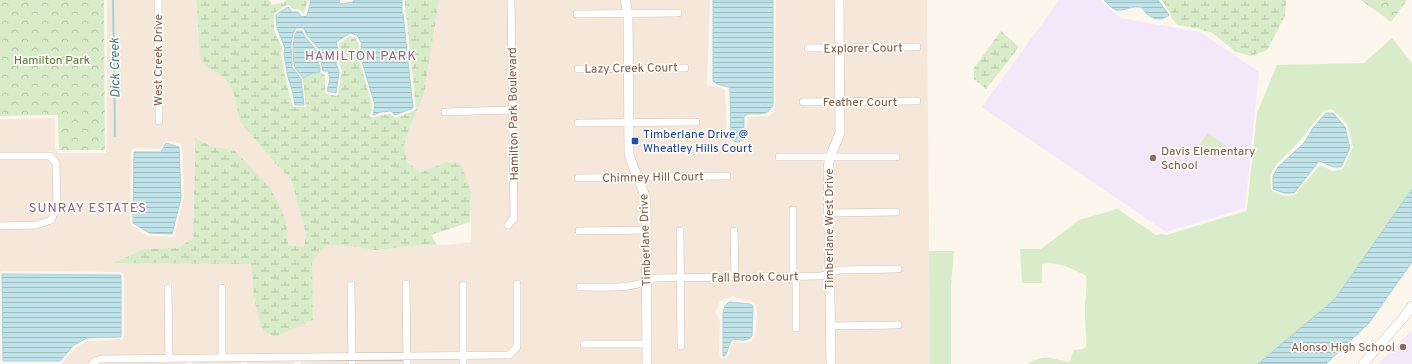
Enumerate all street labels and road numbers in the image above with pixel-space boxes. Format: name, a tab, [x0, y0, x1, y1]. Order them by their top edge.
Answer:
street label: West Creek Drive	[151, 14, 167, 106]
street label: Explorer Court	[823, 40, 903, 58]
street label: Hamilton Park Boulevard	[505, 47, 523, 181]
street label: Lazy Creek Court	[584, 60, 678, 78]
street label: Feather Court	[823, 95, 897, 111]
street label: Timberlane West Drive	[822, 168, 838, 290]
street label: Chimney Hill Court	[602, 169, 704, 187]
street label: Timberlane Drive	[636, 193, 656, 287]
street label: Fall Brook Court	[711, 269, 799, 287]

